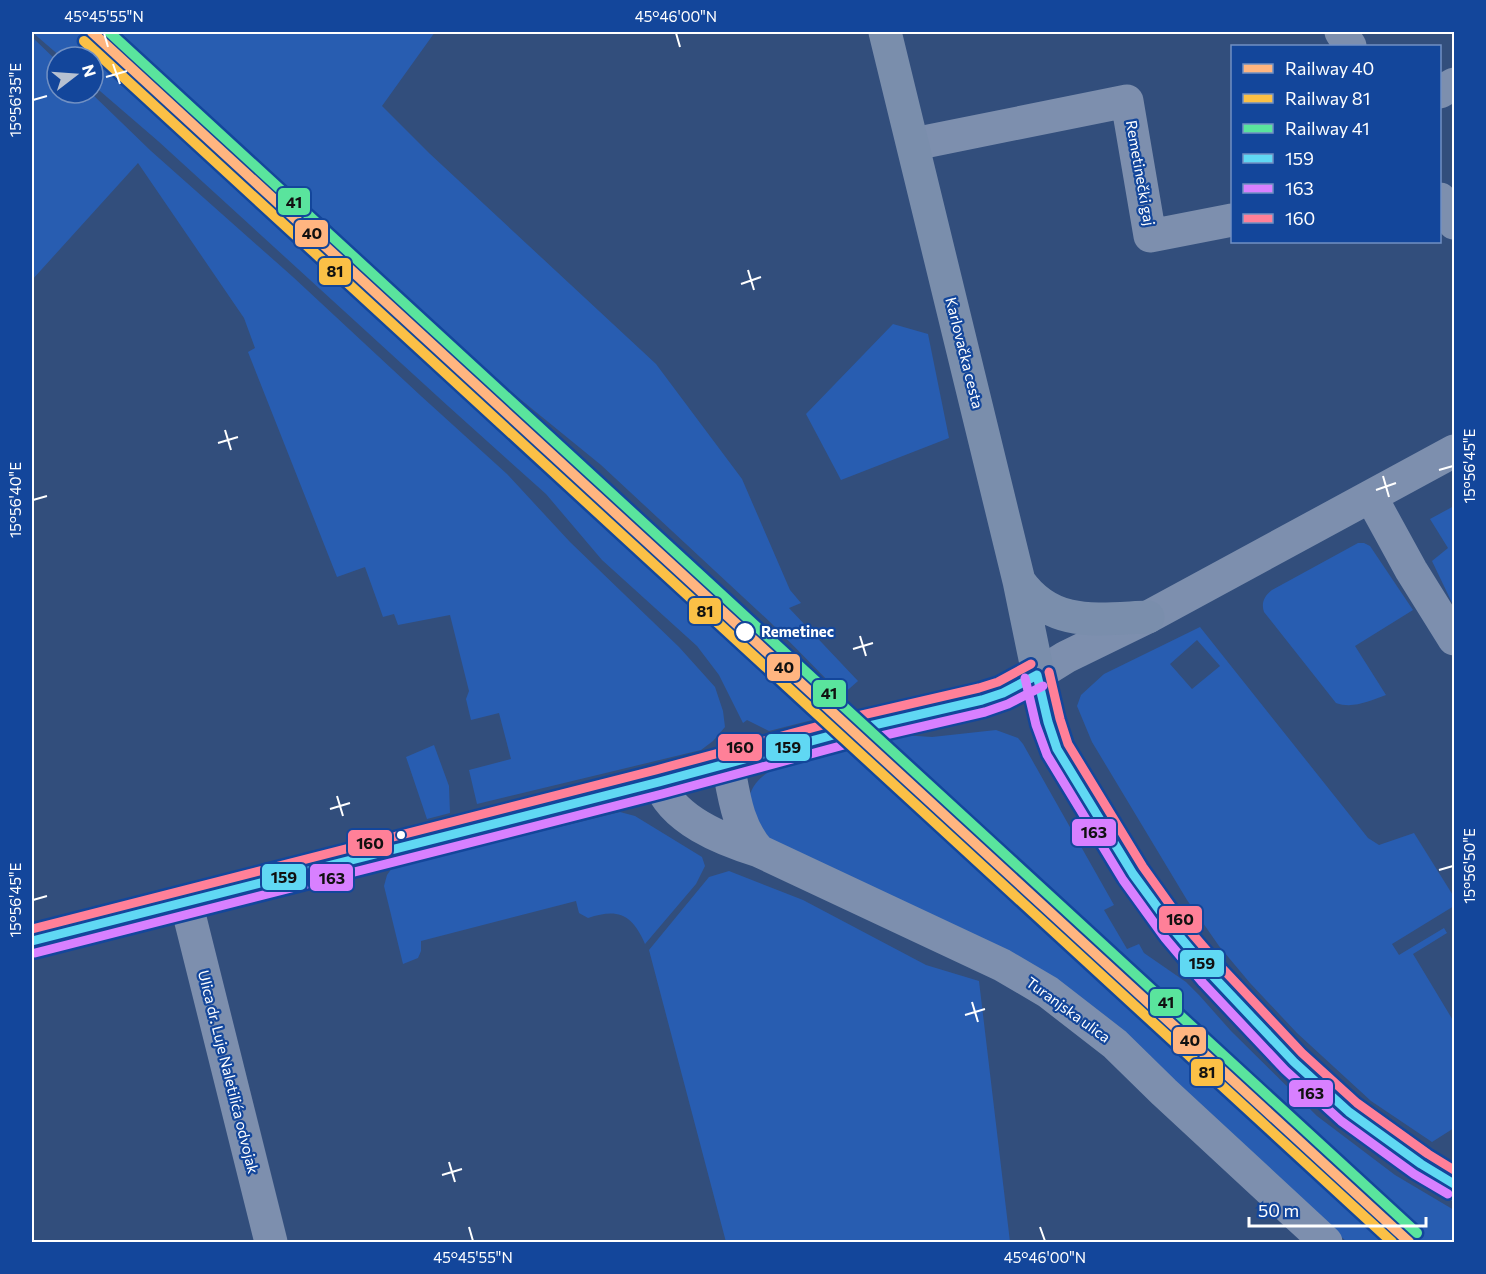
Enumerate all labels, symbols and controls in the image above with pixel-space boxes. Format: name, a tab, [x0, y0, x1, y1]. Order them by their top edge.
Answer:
text: 45°45'55"N	[64, 7, 144, 25]
text: 45°46'00"N	[635, 7, 717, 25]
north arrow	[45, 45, 105, 105]
legend	[1231, 45, 1441, 243]
text: Railway 40	[1285, 57, 1374, 79]
text: N	[79, 62, 101, 79]
text: 15°56'35"E	[6, 63, 24, 137]
text: Railway 81	[1285, 87, 1370, 109]
text: Railway 41	[1285, 117, 1370, 139]
street label: Remetinečki gaj	[1123, 119, 1159, 227]
text: 159	[1285, 147, 1314, 169]
text: 163	[1285, 177, 1314, 199]
line badge: 41	[277, 187, 311, 216]
text: 41	[286, 192, 302, 211]
text: 160	[1285, 207, 1315, 229]
line badge: 40	[294, 219, 329, 248]
text: 40	[302, 223, 322, 242]
line badge: 81	[318, 257, 352, 286]
text: 81	[326, 261, 344, 280]
street label: Karlovačka cesta	[942, 295, 988, 410]
text: 15°56'45"E	[1460, 428, 1478, 503]
text: 15°56'40"E	[6, 462, 24, 538]
line badge: 81	[688, 597, 722, 625]
text: 81	[696, 601, 714, 620]
marker: Remetinec	[734, 621, 756, 643]
place label: Remetinec	[761, 622, 834, 640]
line badge: 40	[766, 653, 801, 682]
text: 40	[774, 657, 794, 676]
line badge: 41	[812, 679, 847, 708]
text: 41	[821, 683, 837, 702]
line badge: 160	[717, 733, 763, 762]
line badge: 159	[765, 733, 811, 762]
text: 160	[726, 737, 754, 756]
text: 159	[775, 737, 801, 756]
line badge: 163	[1071, 818, 1117, 847]
text: 163	[1081, 822, 1107, 841]
text: 15°56'50"E	[1460, 828, 1478, 904]
line badge: 160	[347, 829, 393, 857]
unlabelled marker	[395, 829, 407, 841]
text: 160	[356, 833, 384, 852]
text: 15°56'45"E	[6, 862, 24, 937]
line badge: 159	[261, 863, 307, 891]
line badge: 163	[309, 863, 354, 892]
text: 159	[271, 867, 297, 886]
text: 163	[319, 868, 345, 887]
line badge: 160	[1158, 905, 1203, 934]
text: 160	[1166, 909, 1194, 928]
line badge: 159	[1179, 949, 1225, 978]
text: 159	[1189, 953, 1215, 972]
street label: Ulica dr. Luje Naletilića odvojak	[195, 968, 263, 1175]
street label: Turanjska ulica	[1023, 973, 1114, 1046]
line badge: 41	[1149, 988, 1183, 1017]
text: 41	[1158, 992, 1174, 1011]
line badge: 40	[1172, 1026, 1207, 1055]
text: 40	[1180, 1030, 1200, 1049]
line badge: 81	[1190, 1058, 1224, 1087]
text: 81	[1198, 1062, 1216, 1081]
line badge: 163	[1288, 1079, 1334, 1108]
text: 163	[1298, 1083, 1324, 1102]
scale bar	[1249, 1190, 1426, 1228]
text: 50 m	[1258, 1199, 1299, 1221]
text: 45°45'55"N	[433, 1248, 513, 1266]
text: 45°46'00"N	[1004, 1248, 1086, 1266]

